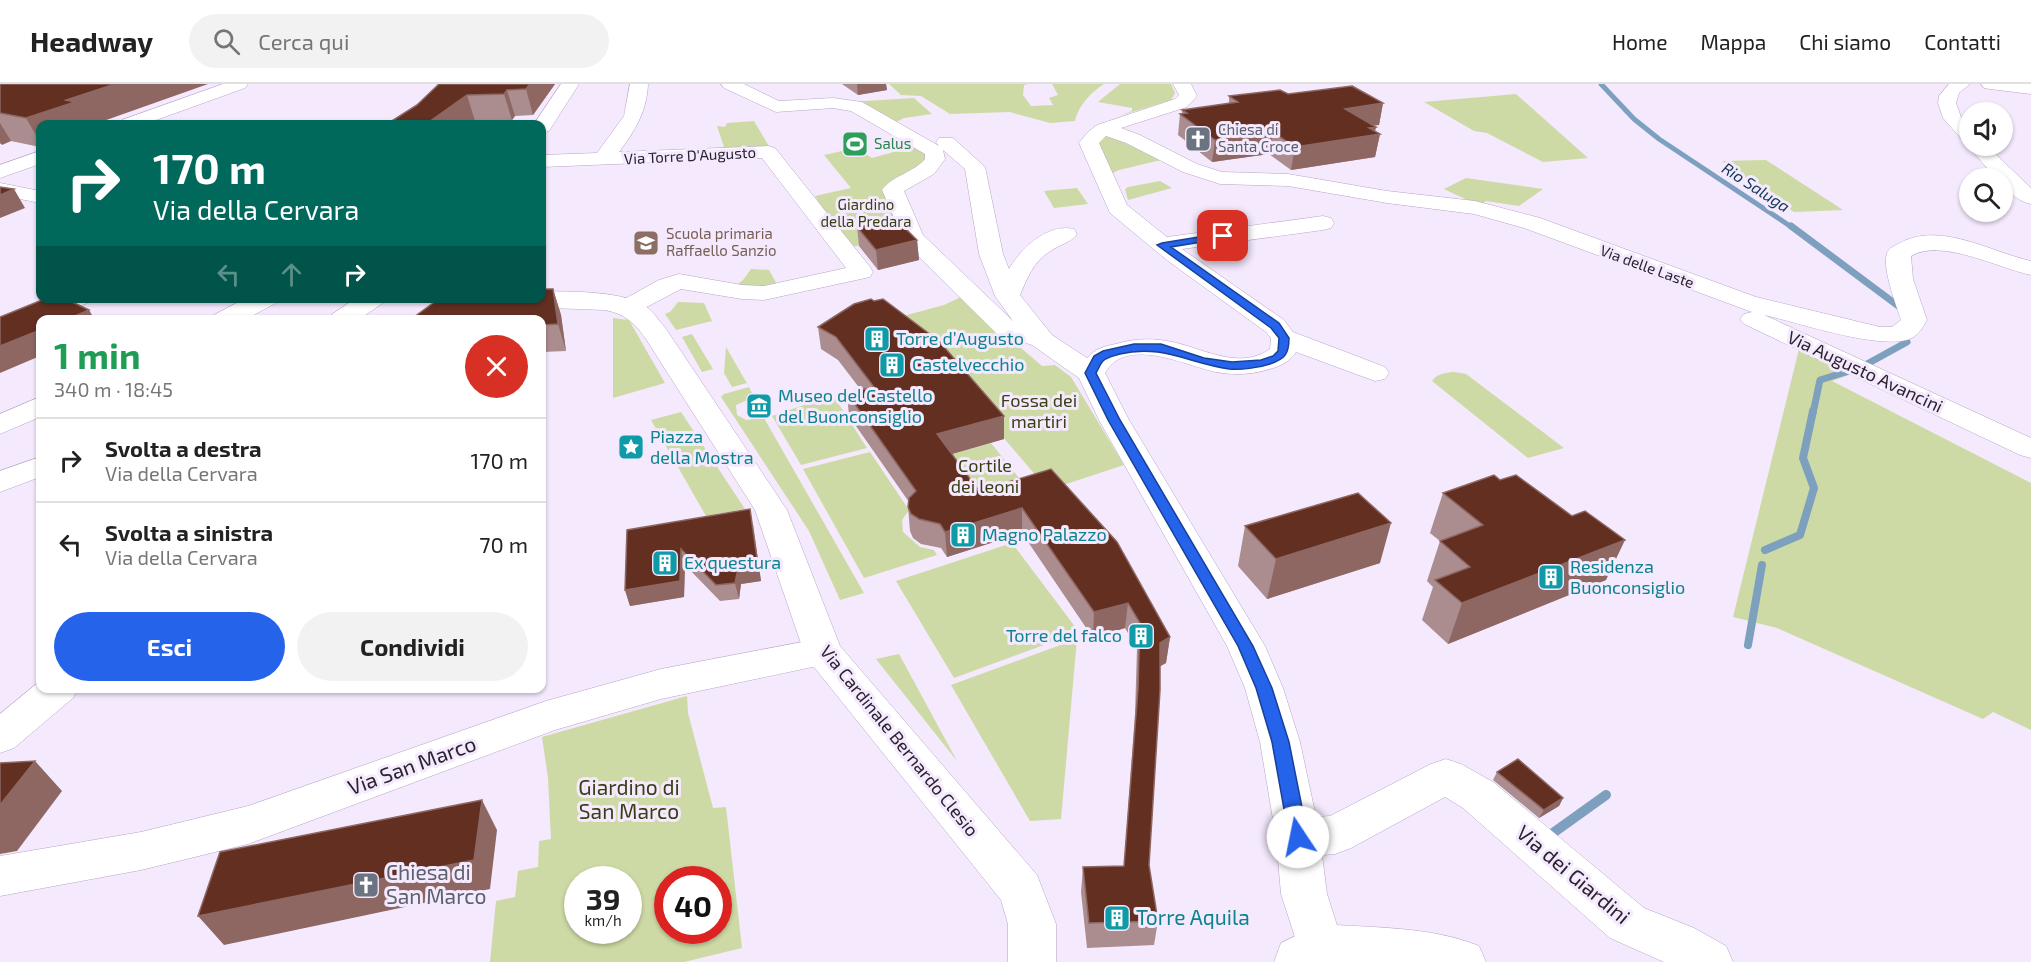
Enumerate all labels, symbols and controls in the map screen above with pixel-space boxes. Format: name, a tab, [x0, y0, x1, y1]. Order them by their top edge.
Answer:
search box	[189, 14, 609, 68]
text: Headway	[30, 24, 153, 58]
icon: search	[210, 25, 243, 58]
text: Cerca qui	[258, 28, 349, 54]
text: Home	[1612, 29, 1668, 54]
text: Mappa	[1701, 29, 1766, 54]
text: Chi siamo	[1799, 29, 1891, 54]
text: Contatti	[1924, 29, 2001, 54]
map controls	[1959, 102, 2013, 222]
button: sound	[1959, 102, 2013, 156]
place label: Chiesa di Santa Croce	[1218, 120, 1299, 155]
church icon: Chiesa di Santa Croce	[1183, 124, 1213, 154]
sports icon: Salus	[840, 129, 870, 159]
place label: Salus	[874, 134, 911, 152]
text: 170 m	[153, 142, 266, 192]
street label: Via Torre D'Augusto	[624, 143, 756, 167]
icon: right	[54, 144, 132, 222]
water label: Rio Saluga	[1719, 158, 1794, 215]
button: search	[1959, 168, 2013, 222]
text: Via della Cervara	[153, 193, 359, 225]
park label: Giardino della Predara	[821, 195, 911, 230]
pin	[1197, 210, 1248, 261]
icon: arrive	[1206, 219, 1239, 252]
place label: Scuola primaria Raffaello Sanzio	[666, 224, 777, 259]
school or university icon: Scuola primaria Raffaello Sanzio	[631, 228, 661, 258]
street label: Via delle Laste	[1598, 241, 1697, 291]
icon: left	[212, 258, 245, 291]
icon: ahead	[275, 258, 308, 291]
icon: right	[338, 258, 371, 291]
building icon: Torre d’Augusto	[862, 324, 892, 354]
street label: Via Augusto Avancini	[1784, 325, 1947, 417]
place label: Torre d’Augusto	[896, 327, 1024, 349]
text: 1 min	[54, 333, 141, 376]
button: close	[465, 335, 528, 398]
building icon: Castelvecchio	[877, 350, 907, 380]
place label: Castelvecchio	[912, 353, 1024, 375]
text: 340 m · 18:45	[54, 377, 173, 401]
place label: Museo del Castello del Buonconsiglio	[778, 384, 933, 427]
park label: Fossa dei martiri	[1001, 389, 1077, 432]
museum icon: Museo del Castello del Buonconsiglio	[744, 391, 774, 421]
place label: Piazza della Mostra	[650, 425, 754, 468]
place icon: Piazza della Mostra	[616, 432, 646, 462]
text: Svolta a destra	[105, 435, 262, 461]
icon: right	[54, 444, 87, 477]
text: 170 m	[471, 447, 528, 473]
park label: Cortile dei leoni	[951, 454, 1019, 497]
text: Via della Cervara	[105, 461, 258, 485]
text: Svolta a sinistra	[105, 519, 273, 545]
building icon: Magno Palazzo	[948, 520, 978, 550]
place label: Magno Palazzo	[982, 523, 1107, 545]
icon: left	[54, 528, 87, 561]
text: 70 m	[479, 531, 528, 557]
text: Via della Cervara	[105, 545, 258, 569]
building icon: Ex questura	[650, 548, 680, 578]
place label: Ex questura	[684, 551, 781, 573]
place label: Residenza Buonconsiglio	[1570, 555, 1685, 598]
building icon: Residenza Buonconsiglio	[1536, 562, 1566, 592]
button: Esci	[54, 612, 285, 681]
button: Condividi	[297, 612, 528, 681]
building icon: Torre del falco	[1126, 621, 1156, 651]
place label: Torre del falco	[1006, 624, 1122, 646]
street label: Via Cardinale Bernardo Clesio	[816, 640, 984, 840]
street label: Via San Marco	[344, 730, 479, 799]
park label: Giardino di San Marco	[578, 774, 680, 823]
position arrow	[1266, 805, 1330, 869]
street label: Via dei Giardini	[1512, 819, 1636, 928]
place label: Chiesa di San Marco	[386, 859, 486, 908]
speed limit sign: 40	[654, 866, 732, 944]
church icon: Chiesa di San Marco	[351, 870, 381, 900]
text: 39	[586, 880, 620, 916]
building icon: Torre Aquila	[1102, 903, 1132, 933]
place label: Torre Aquila	[1136, 904, 1250, 929]
text: km/h	[584, 911, 622, 929]

